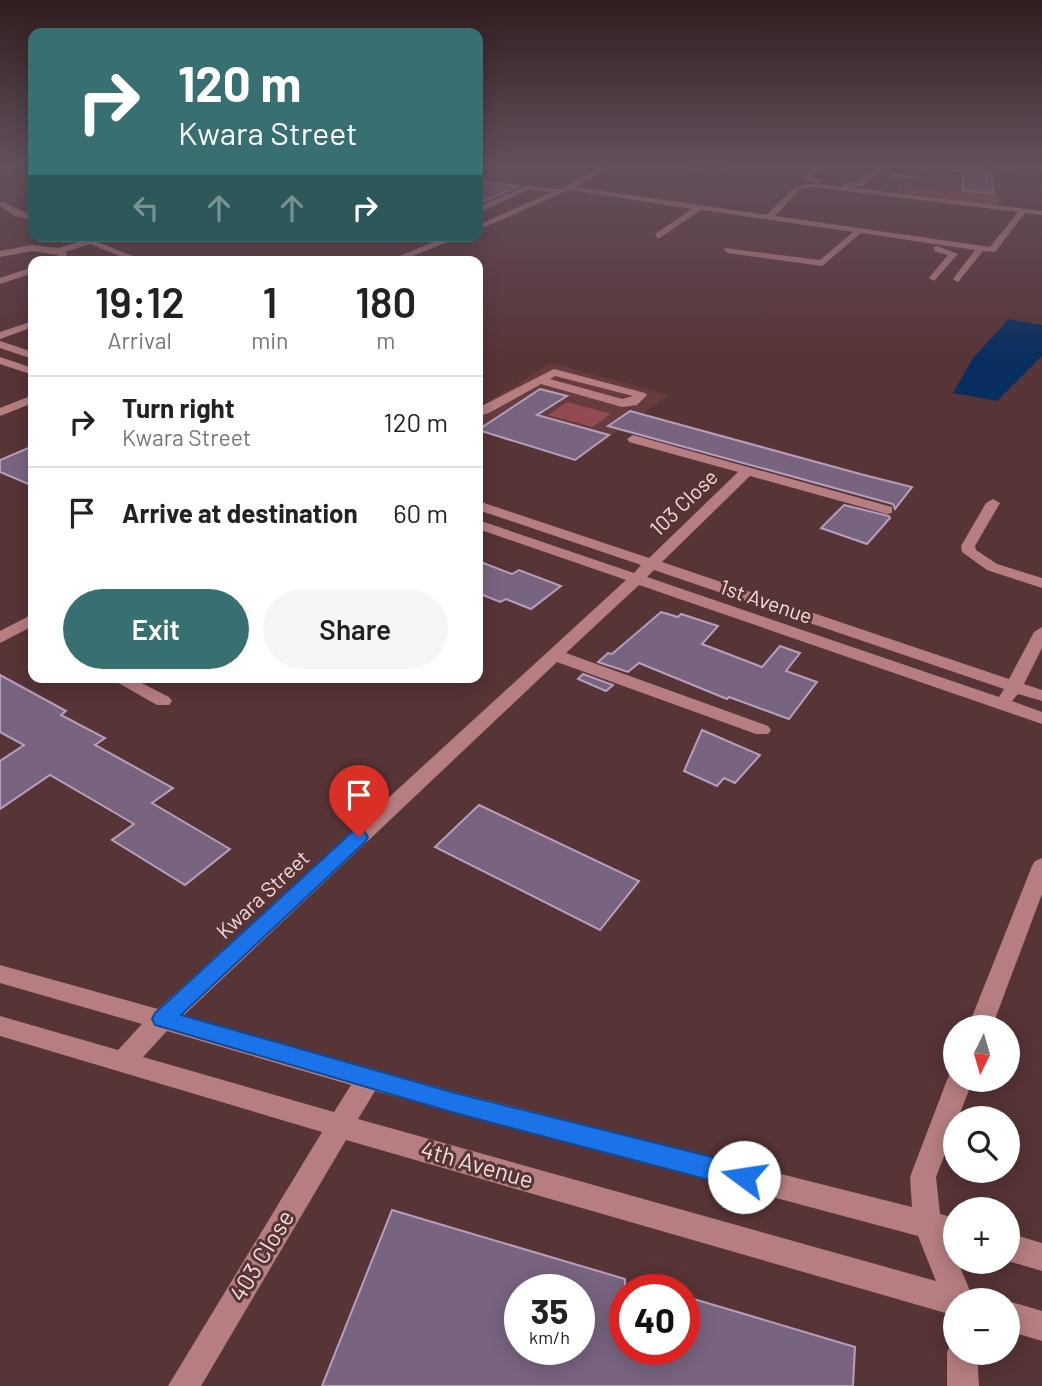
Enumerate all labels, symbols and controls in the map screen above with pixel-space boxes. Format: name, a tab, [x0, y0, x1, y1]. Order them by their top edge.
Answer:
text: 120 m	[178, 53, 301, 112]
icon: right	[63, 56, 154, 147]
text: Kwara Street	[178, 113, 358, 151]
icon: left	[127, 189, 165, 227]
icon: ahead	[200, 189, 238, 227]
icon: ahead	[273, 189, 311, 227]
icon: right	[346, 189, 384, 227]
text: 19:12	[95, 276, 185, 326]
text: 1	[262, 276, 277, 326]
text: 180	[355, 276, 416, 326]
text: Arrival	[107, 326, 172, 354]
text: min	[251, 326, 289, 354]
text: m	[376, 326, 395, 354]
text: Turn right	[122, 392, 235, 423]
icon: right	[63, 403, 101, 441]
text: 120 m	[384, 406, 448, 437]
text: Kwara Street	[122, 423, 251, 451]
street label: 103 Close	[644, 464, 722, 540]
icon: arrive	[63, 494, 101, 532]
text: Arrive at destination	[122, 497, 358, 528]
text: 60 m	[393, 497, 448, 528]
street label: 1st Avenue	[717, 573, 816, 628]
button: Exit	[63, 589, 249, 669]
button: Share	[263, 589, 448, 669]
pin	[329, 765, 389, 837]
icon: arrive	[340, 776, 378, 814]
street label: Kwara Street	[210, 845, 314, 943]
north arrow	[943, 1015, 1020, 1092]
map controls	[943, 1015, 1020, 1365]
button: search	[943, 1106, 1020, 1183]
street label: 4th Avenue	[418, 1134, 537, 1193]
position arrow	[707, 1140, 781, 1214]
button: +	[943, 1197, 1020, 1274]
street label: 403 Close	[222, 1204, 299, 1306]
speed limit sign: 40	[609, 1274, 700, 1365]
button: −	[943, 1288, 1020, 1365]
text: 35	[531, 1289, 568, 1331]
text: km/h	[529, 1326, 570, 1348]

